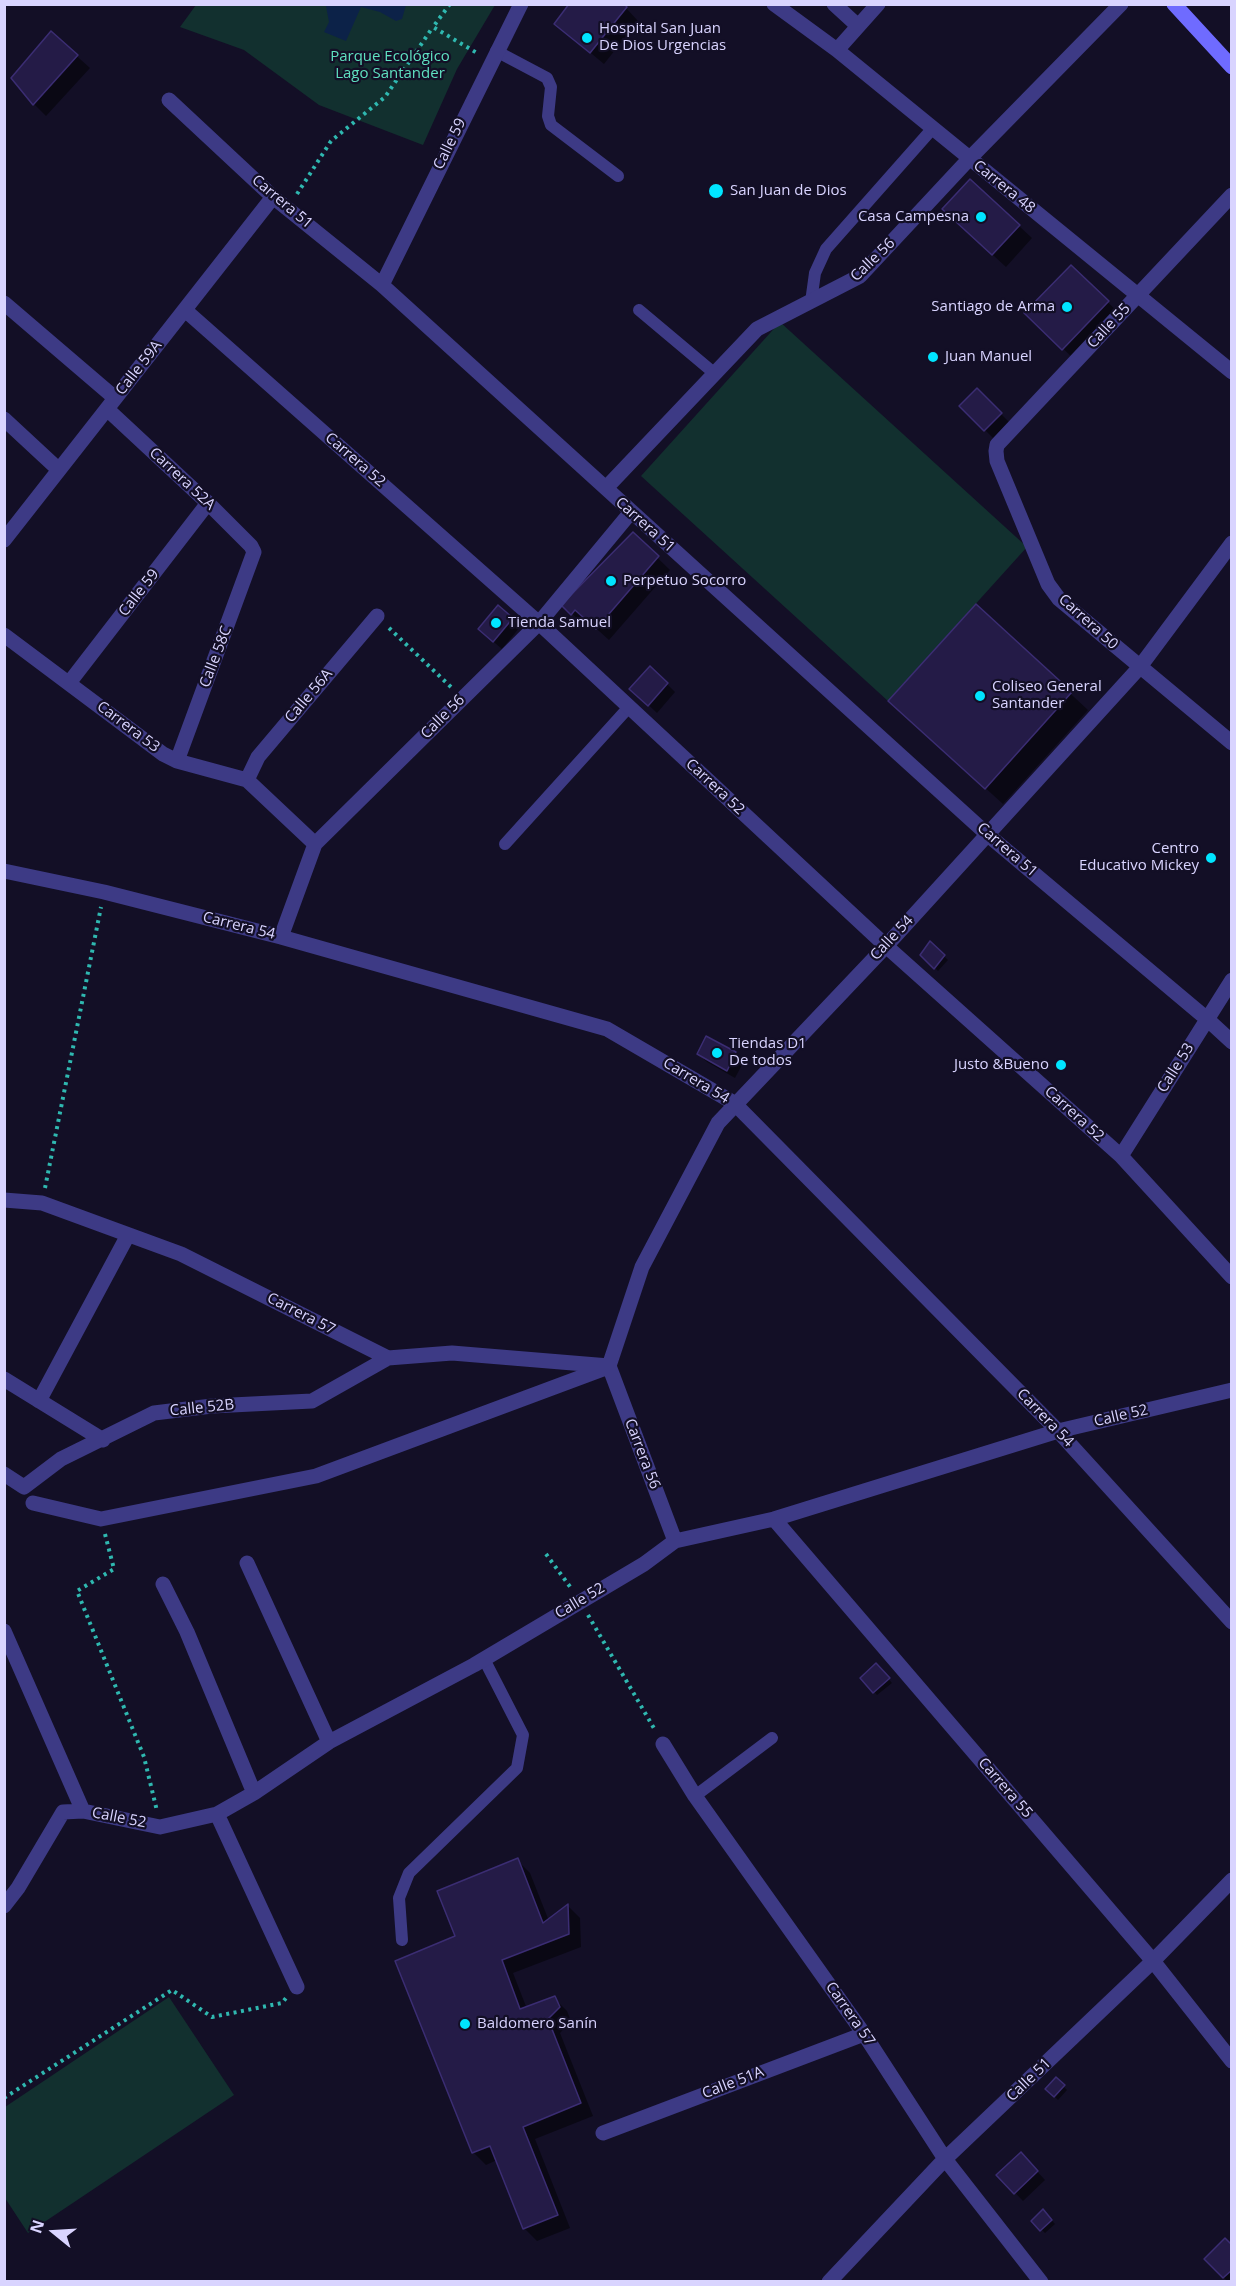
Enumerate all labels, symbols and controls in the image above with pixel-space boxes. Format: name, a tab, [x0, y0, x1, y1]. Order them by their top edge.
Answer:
place label: Hospital San Juan De Dios Urgencias	[599, 20, 726, 55]
marker: Hospital San Juan De Dios Urgencias	[580, 31, 594, 45]
park label: Parque Ecológico Lago Santander	[330, 48, 450, 83]
street label: Calle 59	[430, 115, 470, 173]
street label: Carrera 48	[970, 157, 1038, 217]
street label: Carrera 51	[248, 171, 316, 233]
marker: San Juan de Dios	[707, 182, 725, 200]
place label: San Juan de Dios	[730, 182, 847, 200]
place label: Casa Campesna	[858, 208, 969, 226]
marker: Casa Campesna	[974, 210, 988, 224]
street label: Calle 56	[847, 234, 899, 286]
place label: Santiago de Arma	[931, 298, 1055, 316]
marker: Santiago de Arma	[1060, 300, 1074, 314]
street label: Calle 55	[1084, 300, 1134, 352]
street label: Calle 59A	[112, 337, 166, 399]
place label: Juan Manuel	[945, 348, 1032, 366]
marker: Juan Manuel	[926, 350, 940, 364]
street label: Carrera 52	[321, 429, 389, 491]
street label: Carrera 52A	[145, 444, 219, 514]
street label: Carrera 51	[611, 494, 679, 556]
street label: Calle 59	[115, 566, 163, 620]
place label: Perpetuo Socorro	[623, 572, 746, 590]
marker: Perpetuo Socorro	[604, 574, 618, 588]
street label: Carrera 50	[1054, 591, 1122, 653]
place label: Tienda Samuel	[508, 614, 611, 632]
marker: Tienda Samuel	[489, 616, 503, 630]
street label: Calle 58C	[196, 624, 236, 690]
street label: Calle 56A	[281, 666, 337, 726]
place label: Coliseo General Santander	[992, 678, 1102, 713]
marker: Coliseo General Santander	[973, 689, 987, 703]
street label: Calle 56	[417, 691, 469, 743]
street label: Carrera 53	[93, 698, 163, 756]
street label: Carrera 52	[682, 755, 748, 819]
street label: Carrera 51	[973, 819, 1041, 881]
place label: Centro Educativo Mickey	[1079, 840, 1199, 875]
marker: Centro Educativo Mickey	[1204, 851, 1218, 865]
street label: Carrera 54	[201, 908, 277, 944]
street label: Calle 54	[867, 912, 917, 964]
place label: Tiendas D1 De todos	[729, 1035, 807, 1070]
street label: Calle 53	[1154, 1040, 1198, 1096]
marker: Tiendas D1 De todos	[710, 1046, 724, 1060]
street label: Carrera 54	[660, 1054, 732, 1108]
place label: Justo &Bueno	[954, 1056, 1049, 1074]
marker: Justo &Bueno	[1054, 1058, 1068, 1072]
street label: Carrera 52	[1040, 1083, 1108, 1145]
street label: Carrera 57	[264, 1289, 338, 1339]
street label: Carrera 54	[1013, 1385, 1077, 1451]
street label: Calle 52B	[169, 1396, 235, 1420]
street label: Calle 52	[1092, 1401, 1150, 1431]
street label: Carrera 56	[620, 1416, 664, 1492]
street label: Calle 52	[552, 1579, 608, 1623]
street label: Carrera 55	[974, 1754, 1036, 1822]
street label: Calle 52	[90, 1804, 148, 1832]
street label: Carrera 57	[821, 1979, 879, 2049]
place label: Baldomero Sanín	[477, 2015, 597, 2033]
marker: Baldomero Sanín	[458, 2017, 472, 2031]
street label: Calle 51	[1003, 2054, 1055, 2106]
street label: Calle 51A	[700, 2063, 766, 2103]
north arrow	[24, 2202, 84, 2262]
text: N	[24, 2217, 49, 2236]

